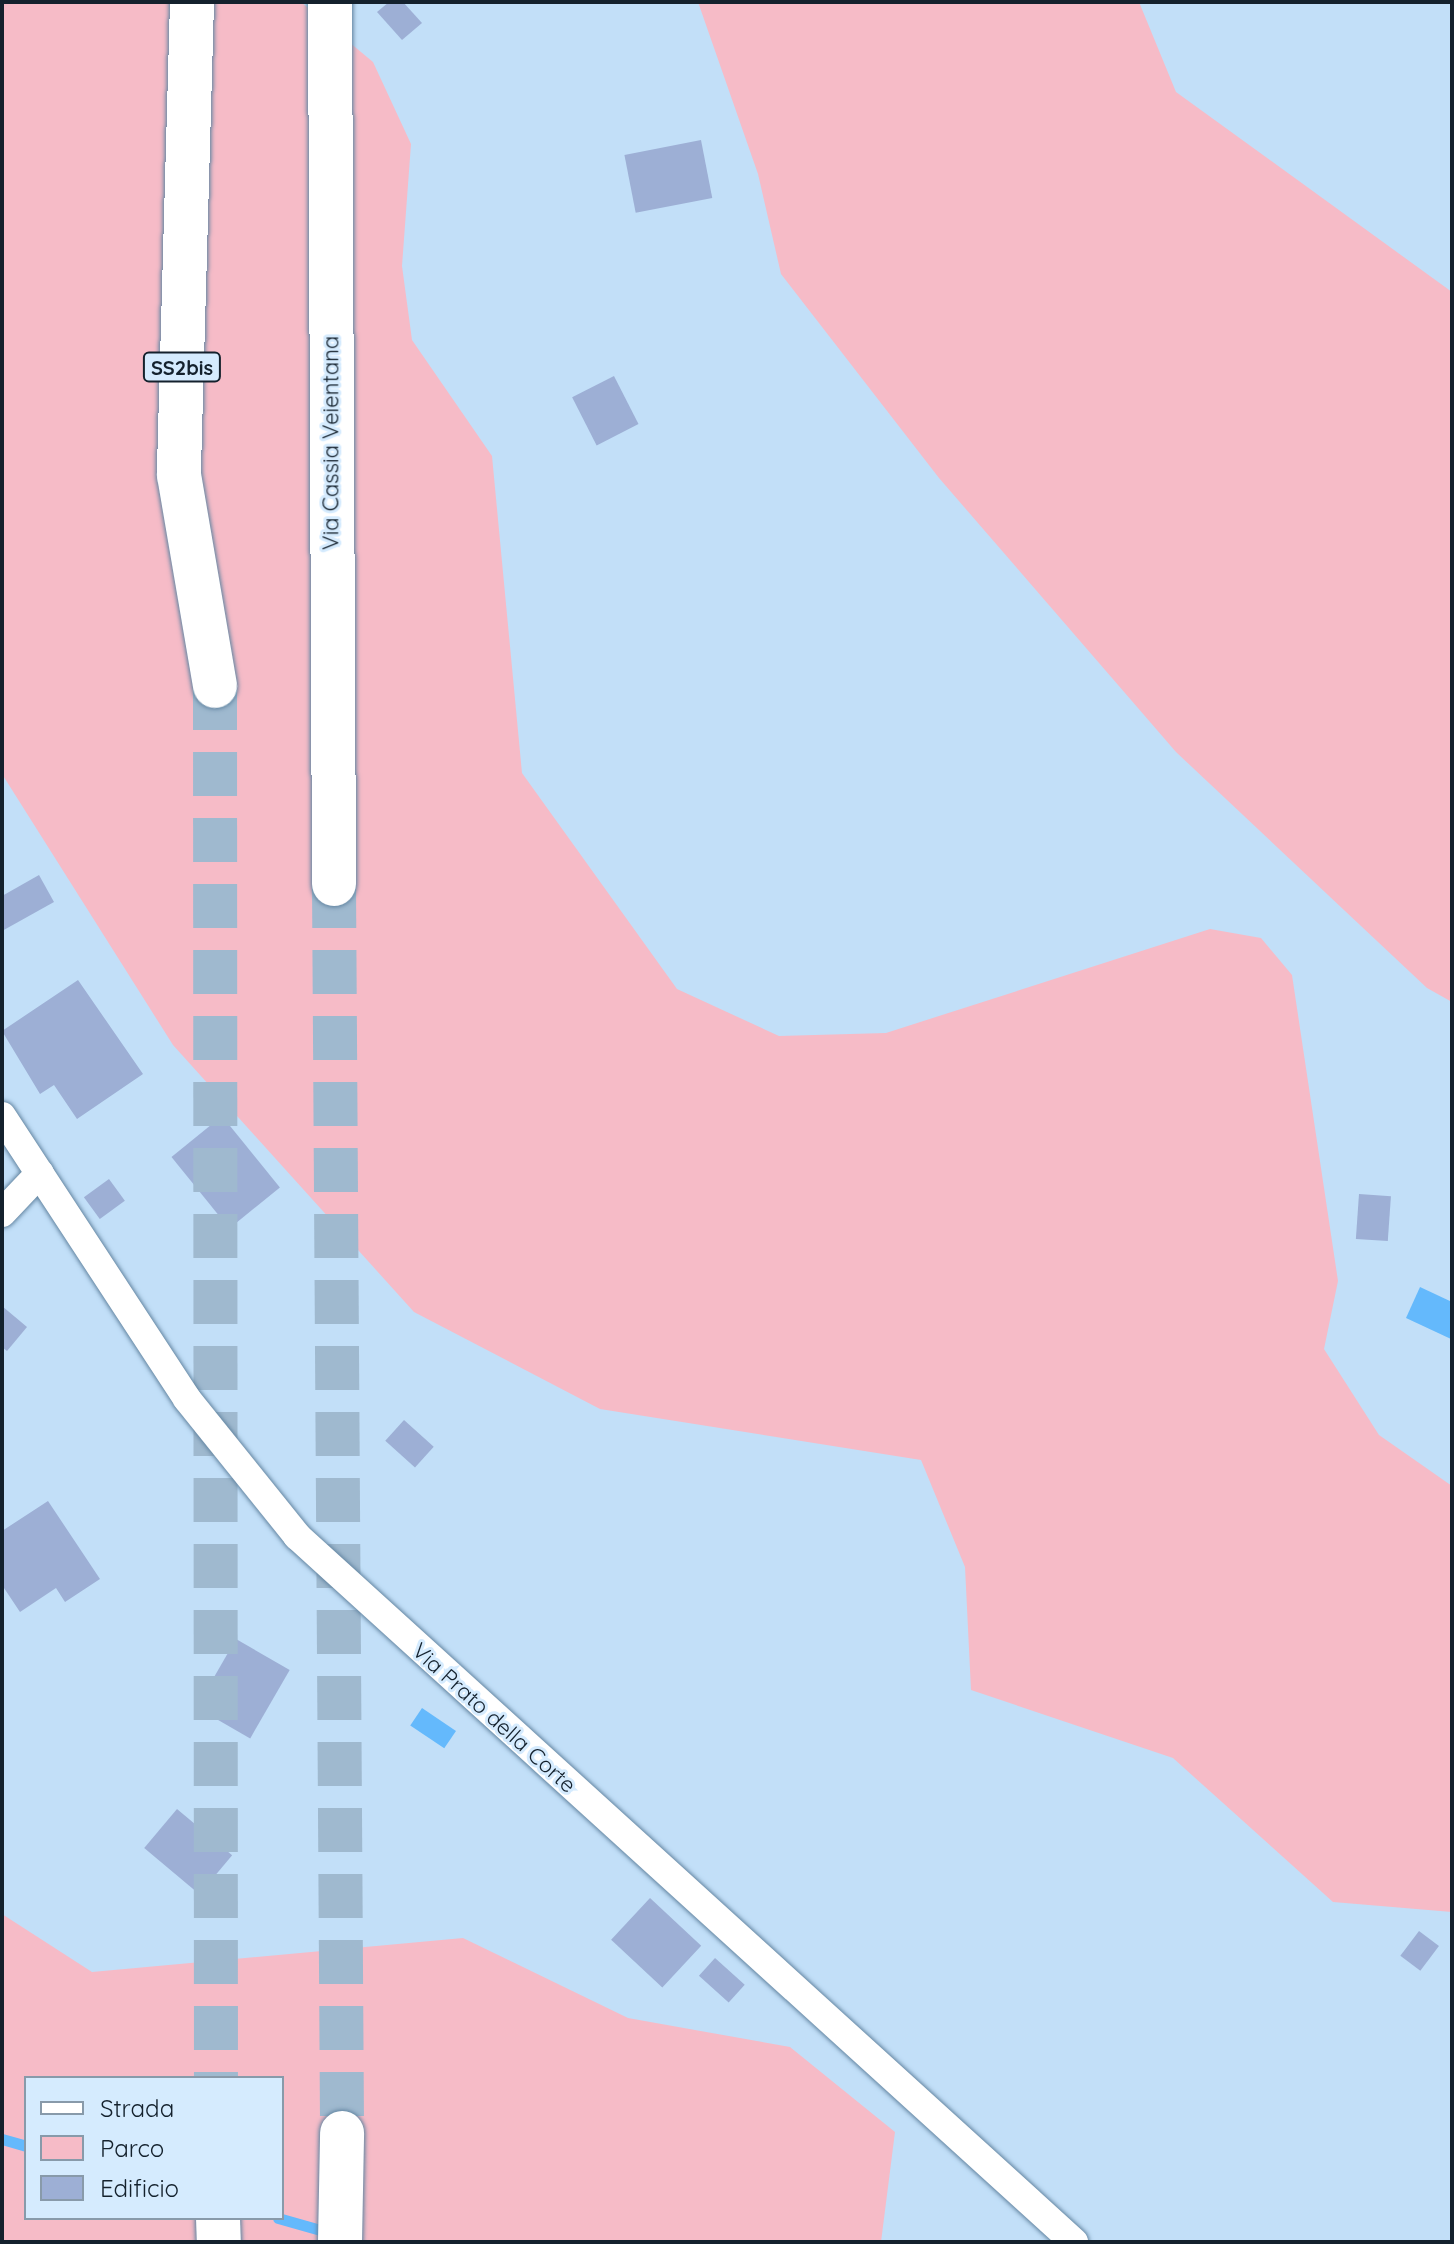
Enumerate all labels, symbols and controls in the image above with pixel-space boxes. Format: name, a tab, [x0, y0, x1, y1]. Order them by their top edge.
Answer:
street label: Via Cassia Veientana	[318, 336, 344, 550]
road number: SS2bis	[142, 351, 222, 383]
street label: Via Prato della Corte	[407, 1638, 581, 1798]
legend	[24, 2076, 284, 2220]
text: Strada	[100, 2093, 174, 2123]
text: Parco	[100, 2133, 164, 2163]
text: Edificio	[100, 2173, 179, 2203]

